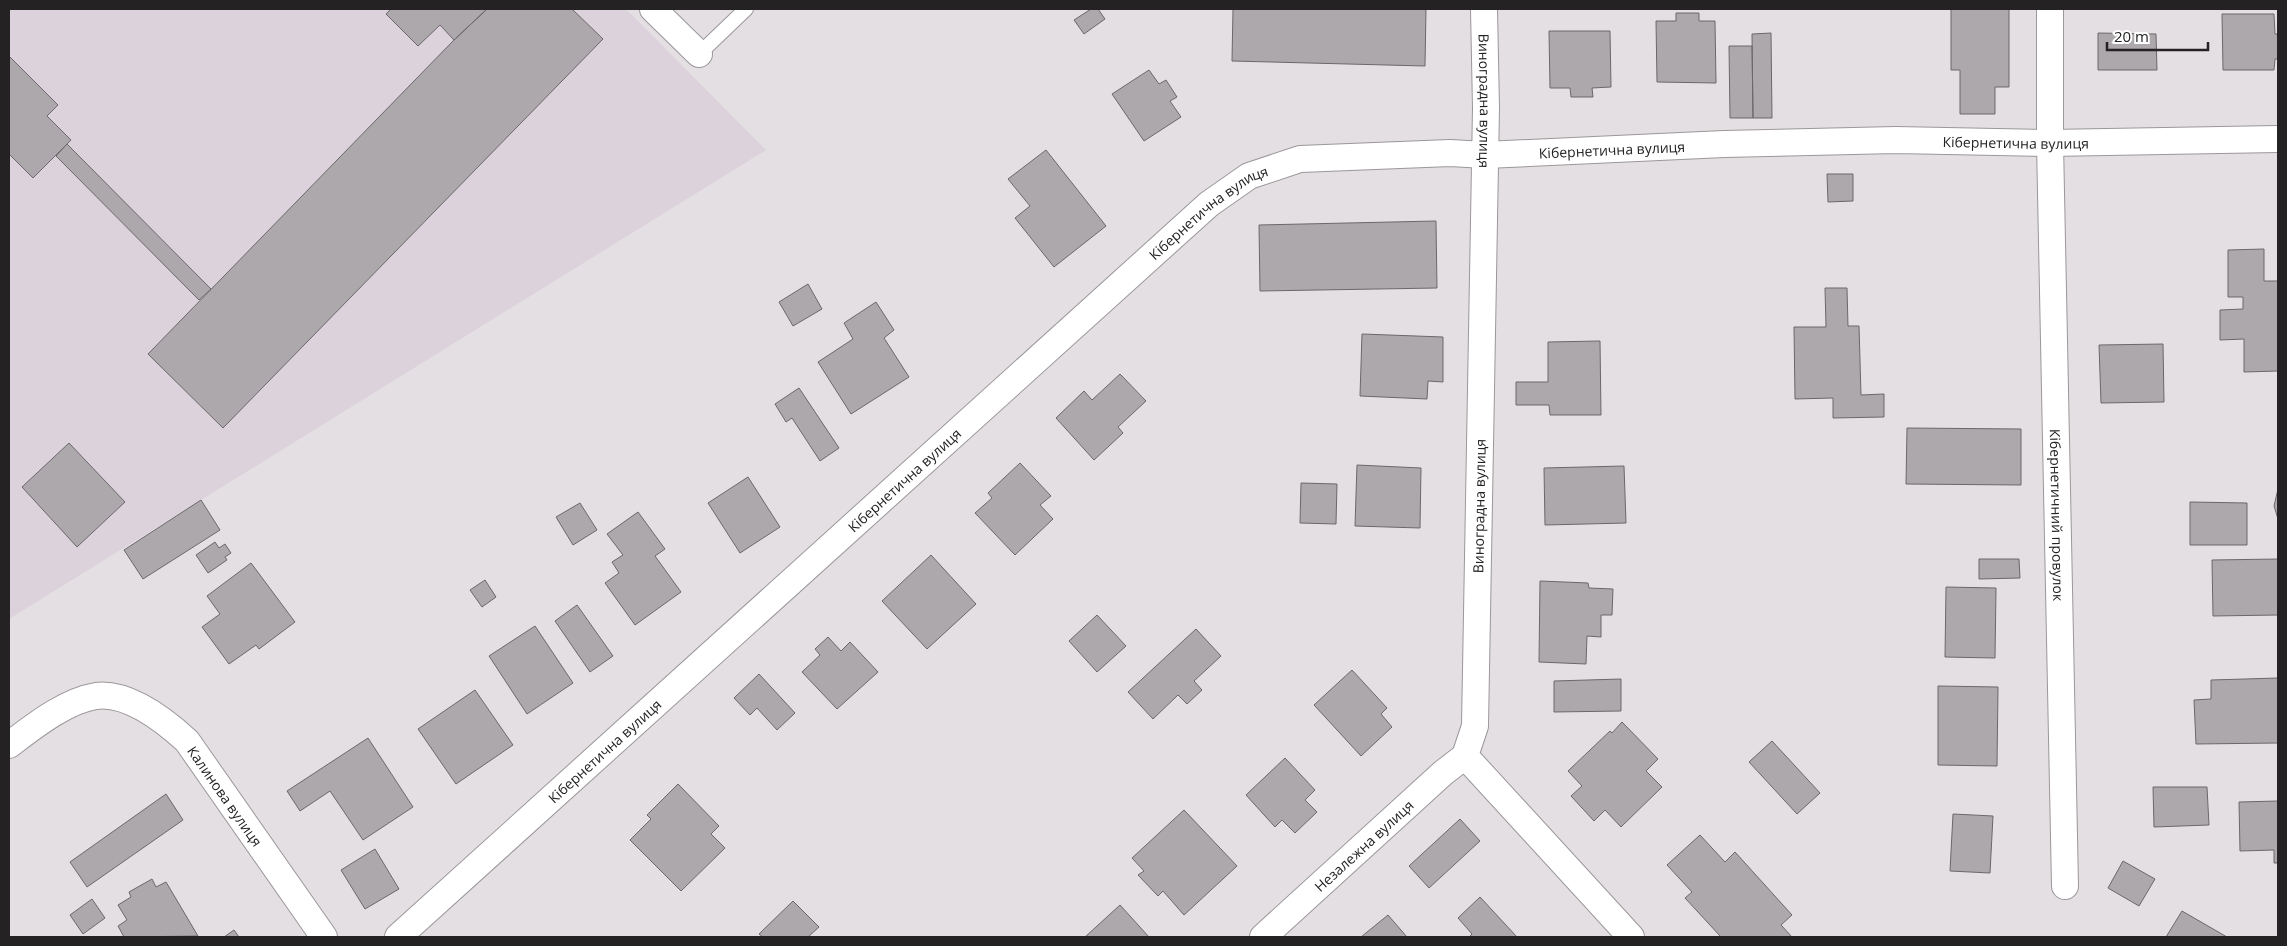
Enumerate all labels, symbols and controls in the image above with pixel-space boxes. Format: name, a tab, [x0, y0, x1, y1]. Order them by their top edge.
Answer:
scale bar	[2107, 20, 2208, 52]
text: 20 m	[2114, 26, 2149, 46]
street label: Виноградна вулиця	[1475, 34, 1496, 168]
street label: Кібернетична вулиця	[1942, 131, 2089, 153]
street label: Кібернетична вулиця	[1538, 136, 1686, 162]
street label: Кібернетична вулиця	[1144, 161, 1270, 264]
street label: Кібернетична вулиця	[843, 424, 965, 536]
street label: Кібернетичний провулок	[2046, 429, 2069, 602]
street label: Виноградна вулиця	[1468, 439, 1490, 573]
street label: Кібернетична вулиця	[544, 694, 665, 807]
street label: Калинова вулиця	[184, 742, 267, 850]
street label: Незалежна вулиця	[1310, 795, 1417, 895]

